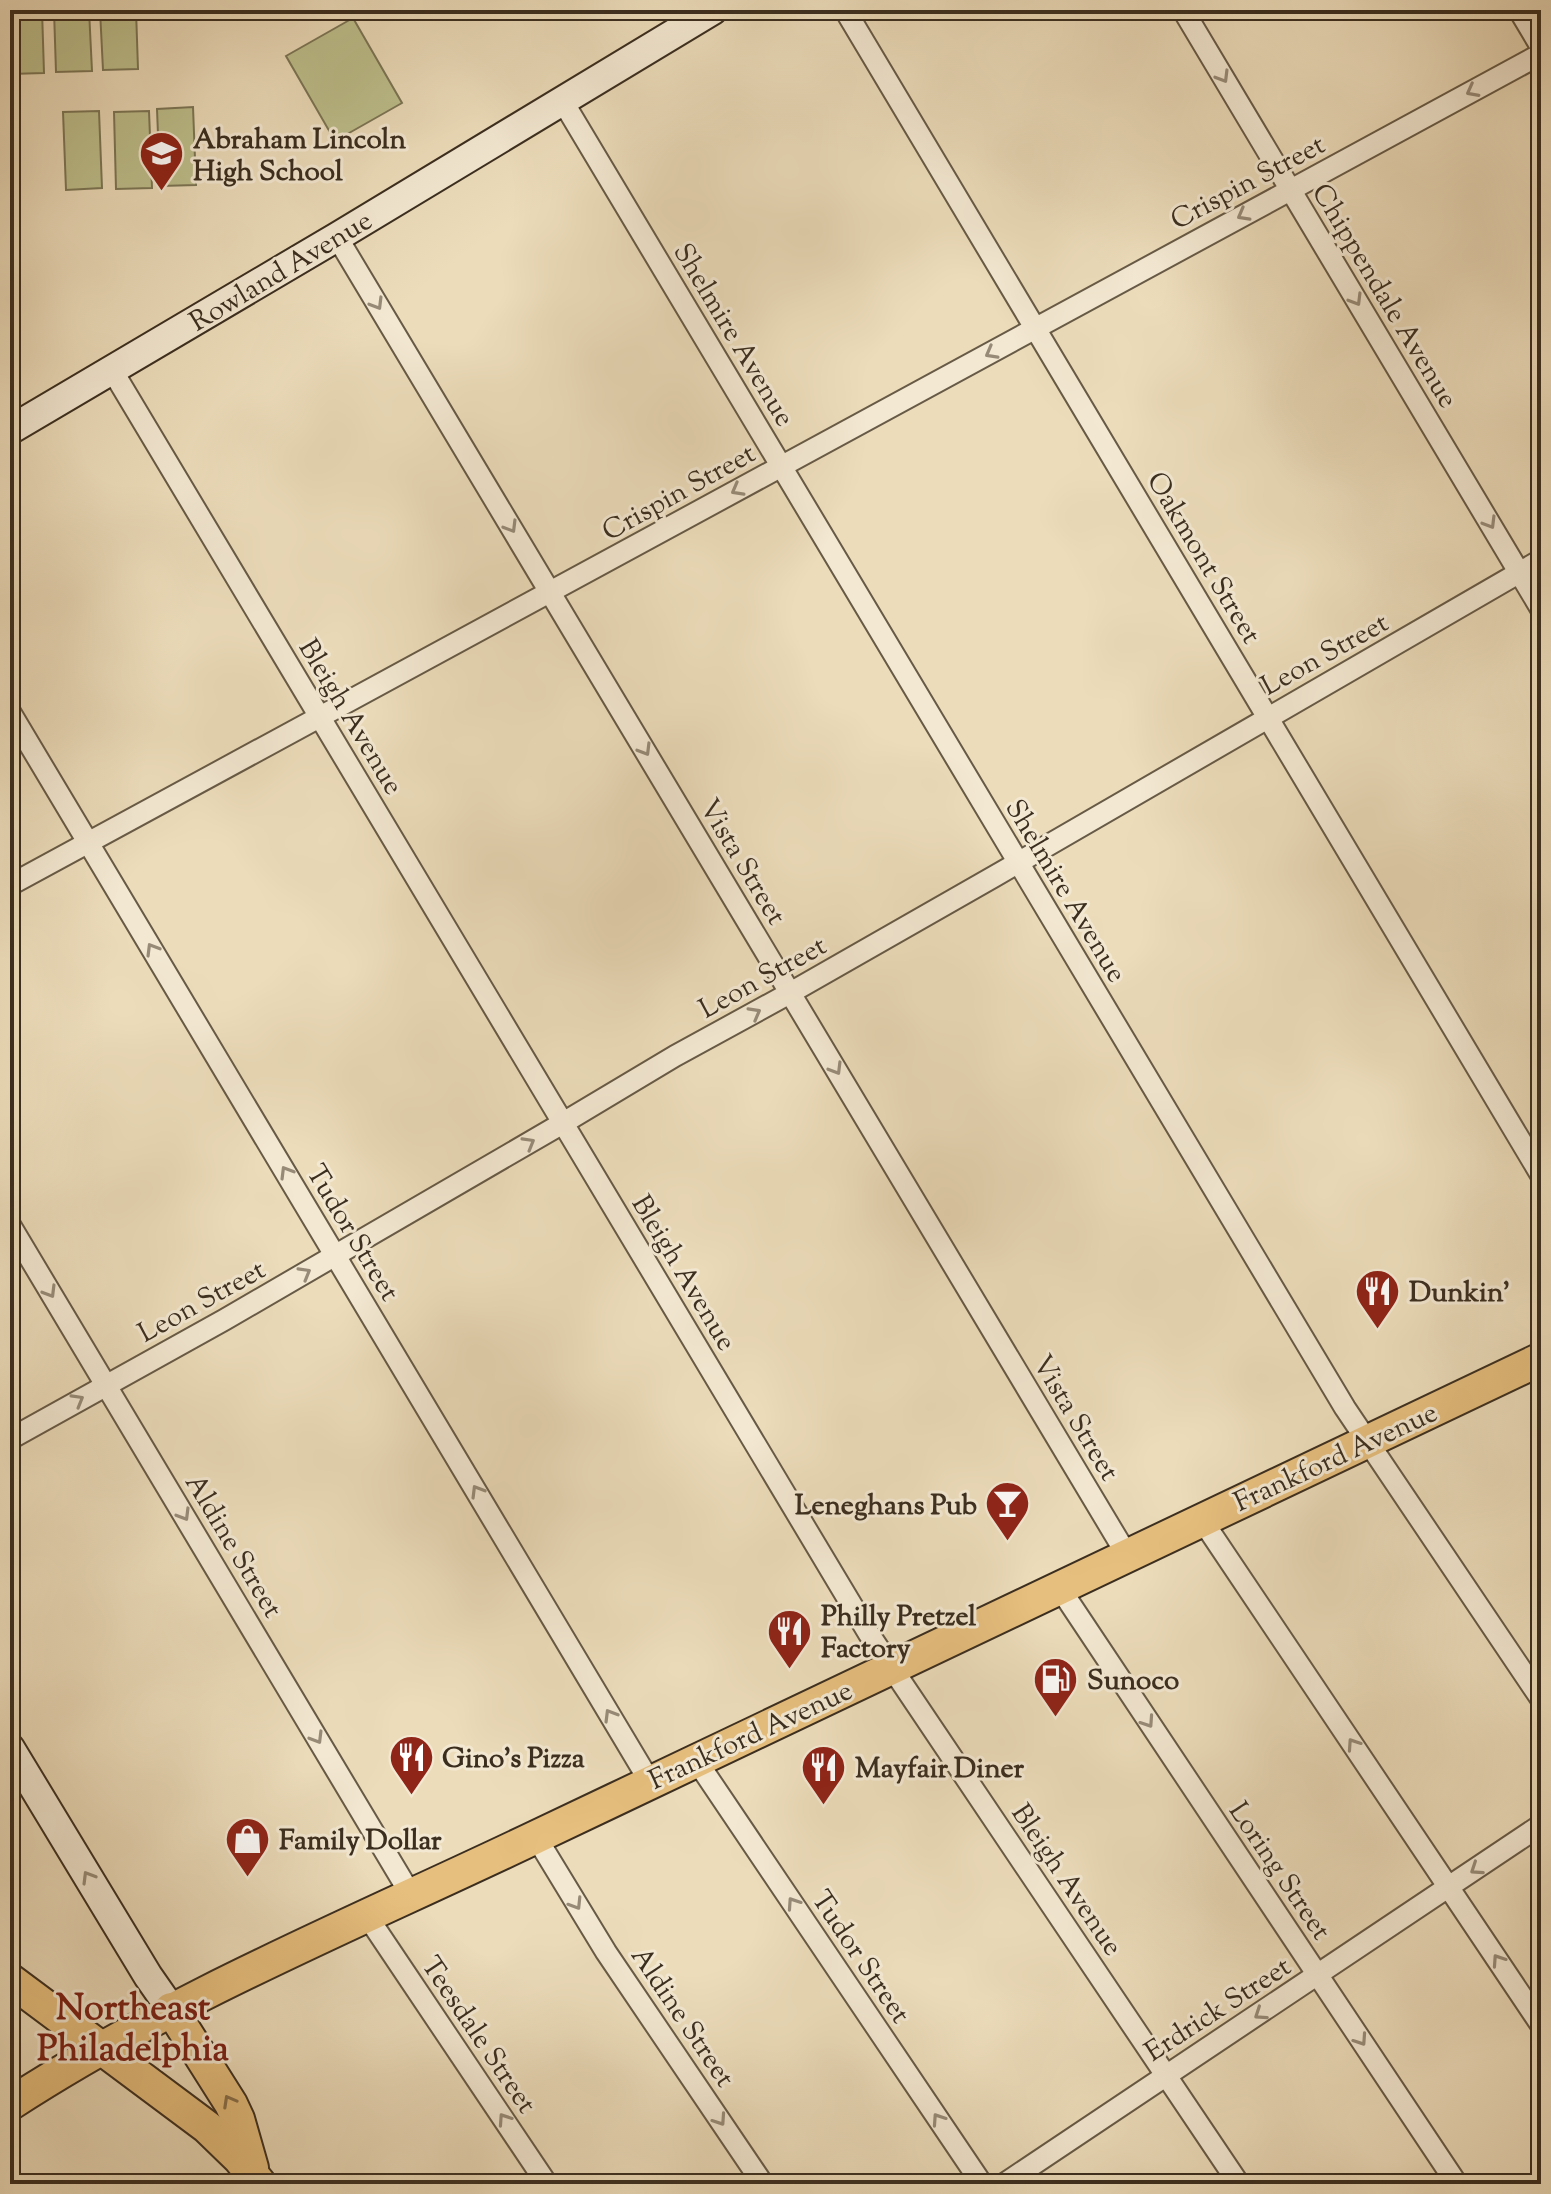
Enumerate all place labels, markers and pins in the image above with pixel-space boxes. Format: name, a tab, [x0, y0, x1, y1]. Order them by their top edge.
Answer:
place label: Abraham Lincoln High School	[193, 121, 406, 193]
school or university icon: Abraham Lincoln High School	[138, 130, 186, 193]
restaurant icon: Dunkin'	[1354, 1267, 1402, 1330]
place label: Dunkin'	[1409, 1274, 1510, 1314]
bar icon: Leneghans Pub	[984, 1480, 1032, 1543]
place label: Leneghans Pub	[795, 1487, 977, 1527]
place label: Philly Pretzel Factory	[821, 1598, 976, 1670]
restaurant icon: Philly Pretzel Factory	[766, 1607, 814, 1670]
fuel station icon: Sunoco	[1032, 1655, 1080, 1718]
place label: Sunoco	[1087, 1662, 1179, 1702]
restaurant icon: Gino's Pizza	[387, 1733, 435, 1796]
place label: Gino's Pizza	[442, 1740, 585, 1780]
restaurant icon: Mayfair Diner	[800, 1743, 848, 1806]
place label: Mayfair Diner	[855, 1750, 1024, 1790]
shop icon: Family Dollar	[224, 1815, 272, 1878]
place label: Family Dollar	[279, 1822, 442, 1862]

